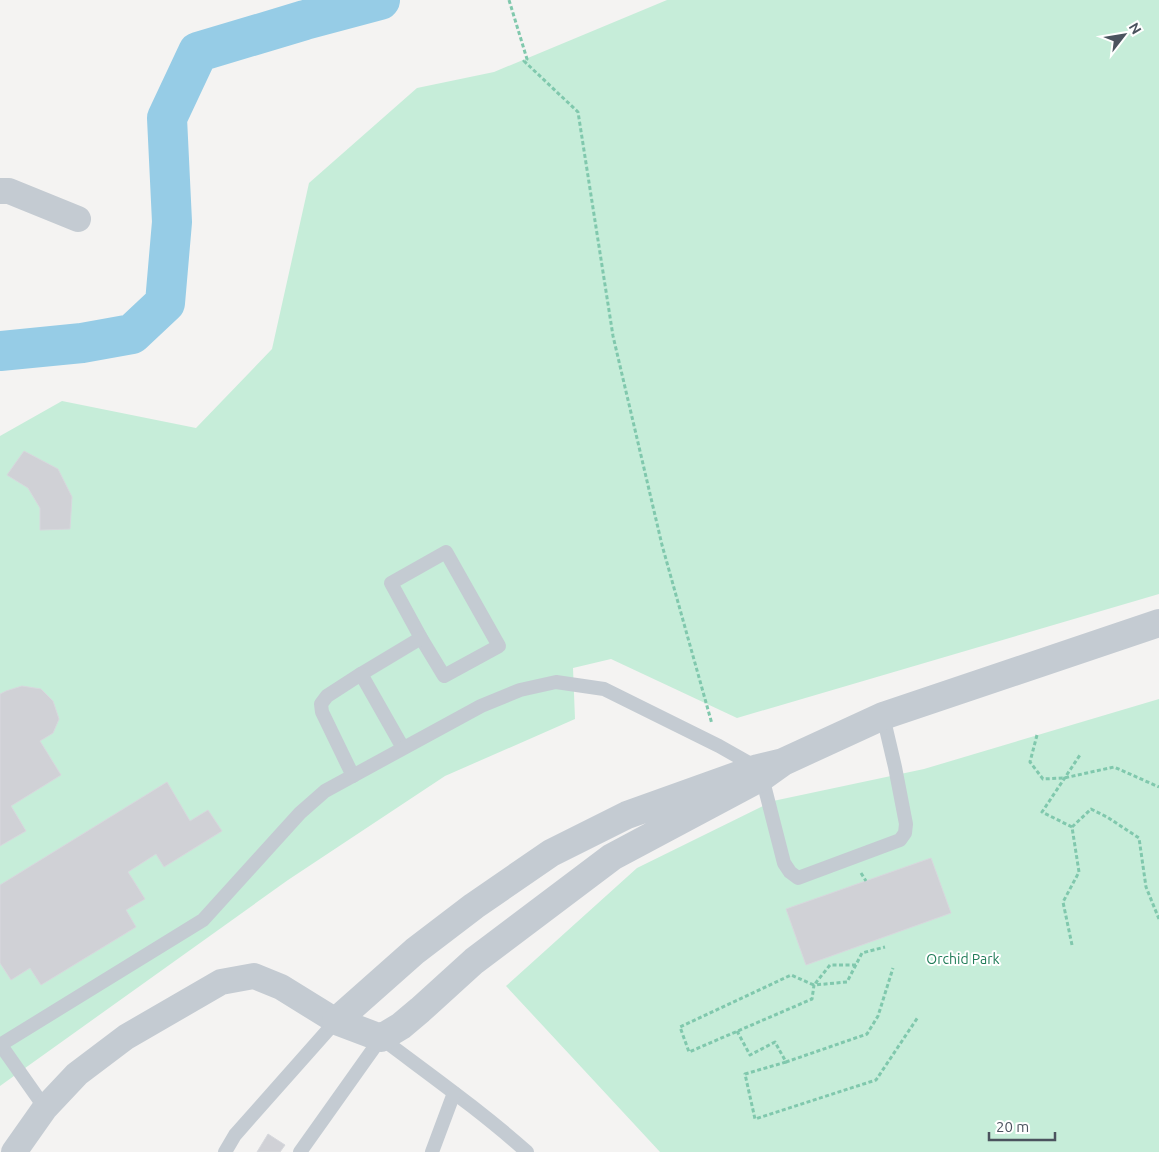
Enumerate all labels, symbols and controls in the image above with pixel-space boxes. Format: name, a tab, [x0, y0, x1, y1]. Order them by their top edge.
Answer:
north arrow	[1099, 10, 1149, 60]
text: N	[1126, 20, 1145, 37]
park label: Orchid Park	[926, 951, 1000, 967]
scale bar	[989, 1110, 1055, 1142]
text: 20 m	[996, 1118, 1029, 1135]

